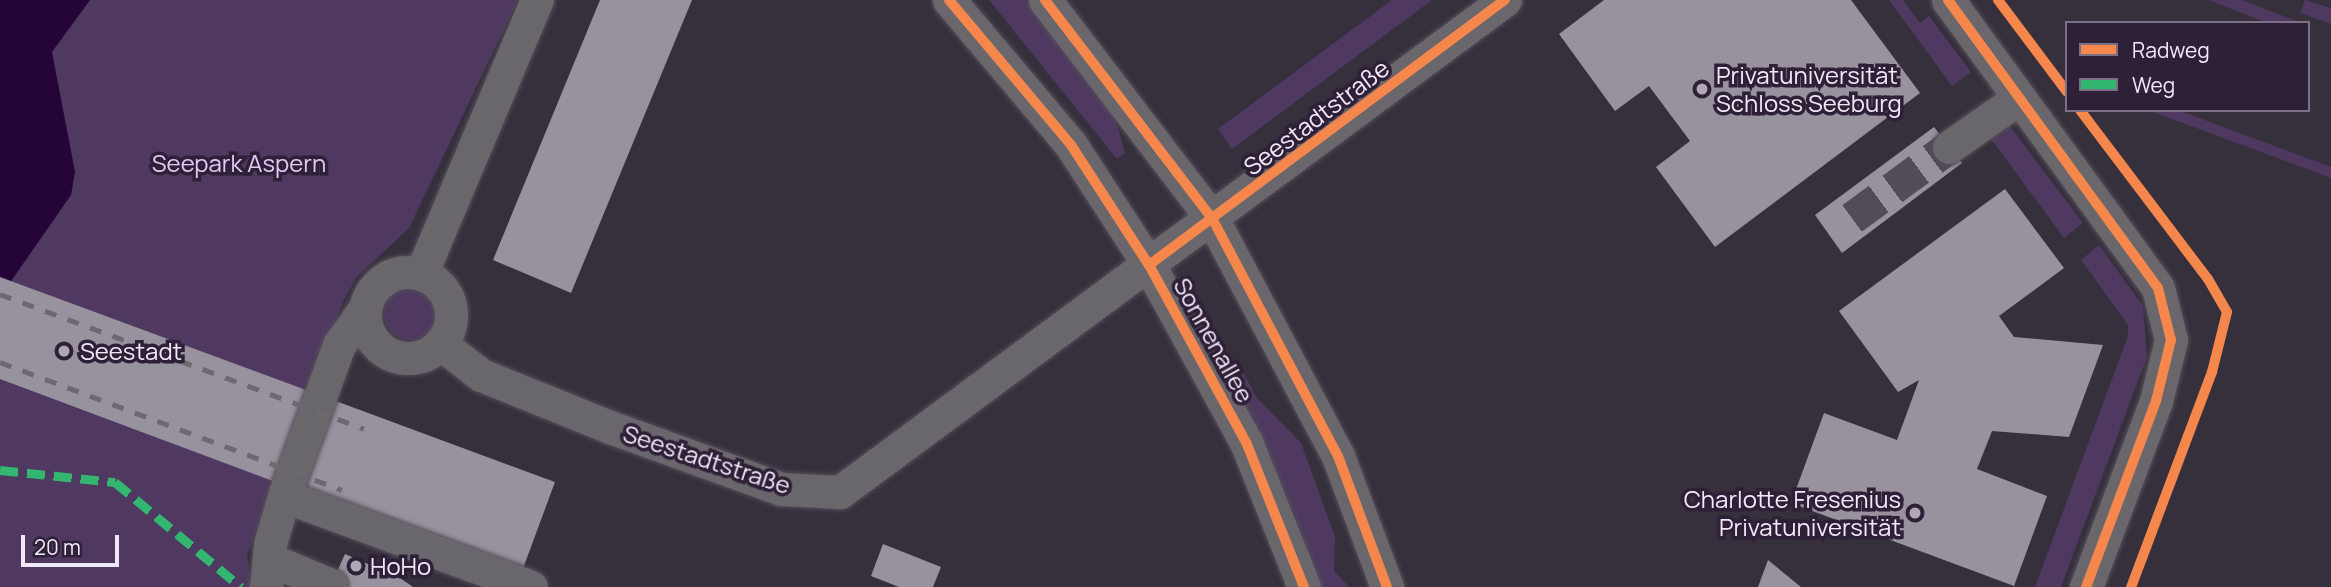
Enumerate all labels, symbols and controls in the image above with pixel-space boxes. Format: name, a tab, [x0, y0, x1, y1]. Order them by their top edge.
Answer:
legend	[2065, 21, 2310, 112]
text: Radweg	[2132, 36, 2210, 64]
street label: Seestadtstraße	[1238, 53, 1394, 181]
place label: Privatuniversität Schloss Seeburg	[1716, 61, 1902, 117]
text: Weg	[2132, 71, 2175, 99]
marker: Privatuniversität Schloss Seeburg	[1694, 81, 1710, 97]
park label: Seepark Aspern	[152, 149, 326, 177]
street label: Sonnenallee	[1168, 273, 1260, 407]
place label: Seestadt	[80, 337, 182, 365]
marker: Seestadt	[54, 341, 74, 361]
street label: Seestadtstraße	[620, 418, 794, 500]
place label: Charlotte Fresenius Privatuniversität	[1684, 485, 1901, 541]
marker: Charlotte Fresenius Privatuniversität	[1907, 505, 1923, 521]
scale bar	[24, 520, 122, 564]
text: 20 m	[34, 533, 81, 561]
place label: HoHo	[370, 552, 431, 580]
marker: HoHo	[348, 558, 364, 574]

